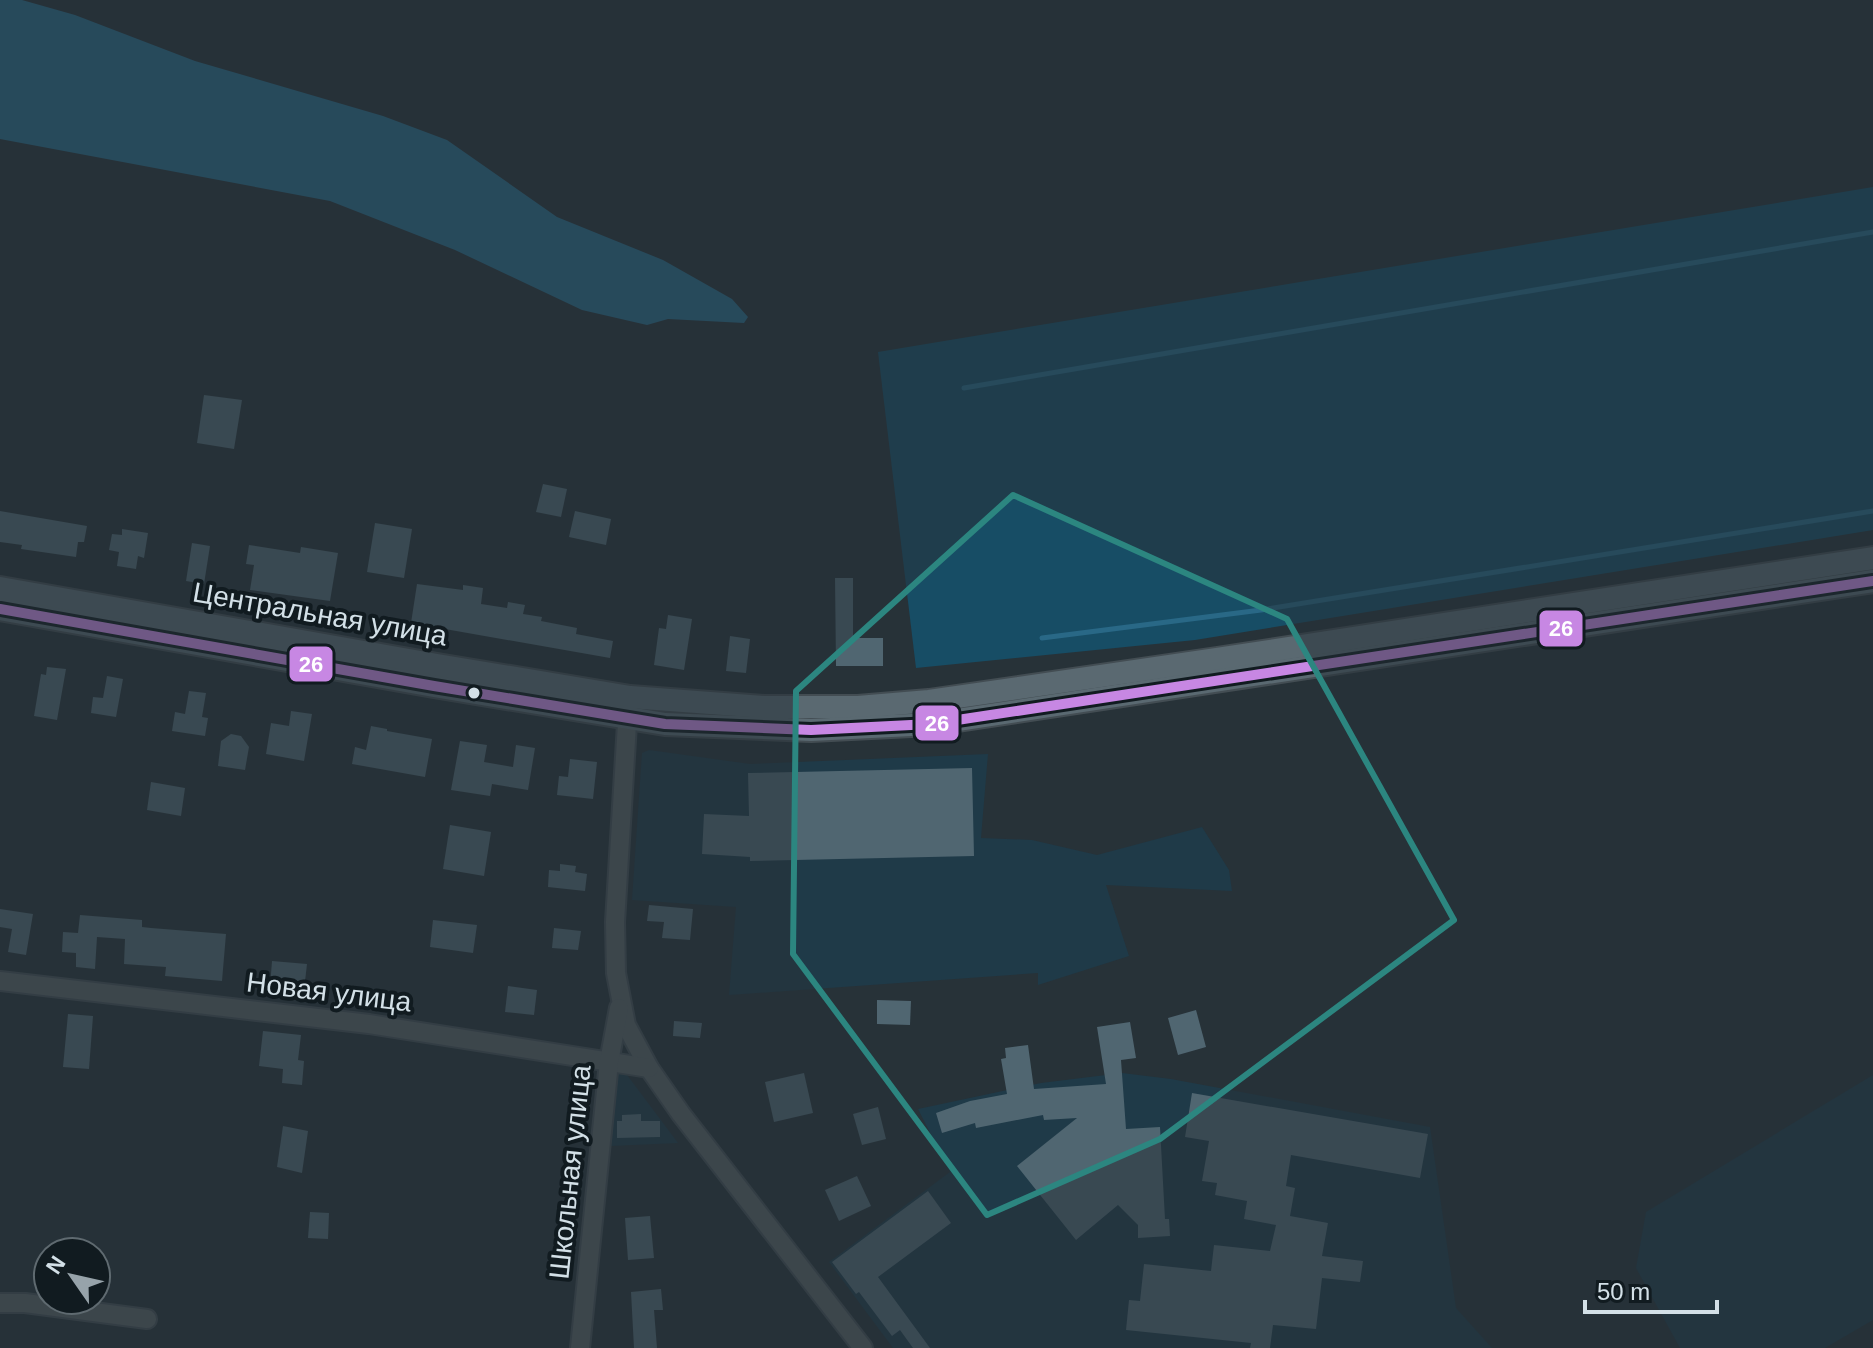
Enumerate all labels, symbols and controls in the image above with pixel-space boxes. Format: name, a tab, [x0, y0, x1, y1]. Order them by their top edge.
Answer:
street label: Центральная улица	[190, 576, 450, 652]
line badge: 26	[1538, 609, 1584, 648]
text: 26	[1549, 616, 1573, 641]
line badge: 26	[288, 645, 334, 683]
text: 26	[299, 652, 323, 677]
unlabelled marker	[466, 685, 482, 701]
line badge: 26	[914, 704, 960, 742]
text: 26	[925, 711, 949, 736]
street label: Новая улица	[245, 967, 414, 1018]
street label: Школьная улица	[543, 1063, 597, 1281]
north arrow	[32, 1236, 112, 1316]
text: N	[41, 1252, 71, 1279]
scale bar	[1585, 1264, 1717, 1314]
text: 50 m	[1597, 1278, 1650, 1305]

